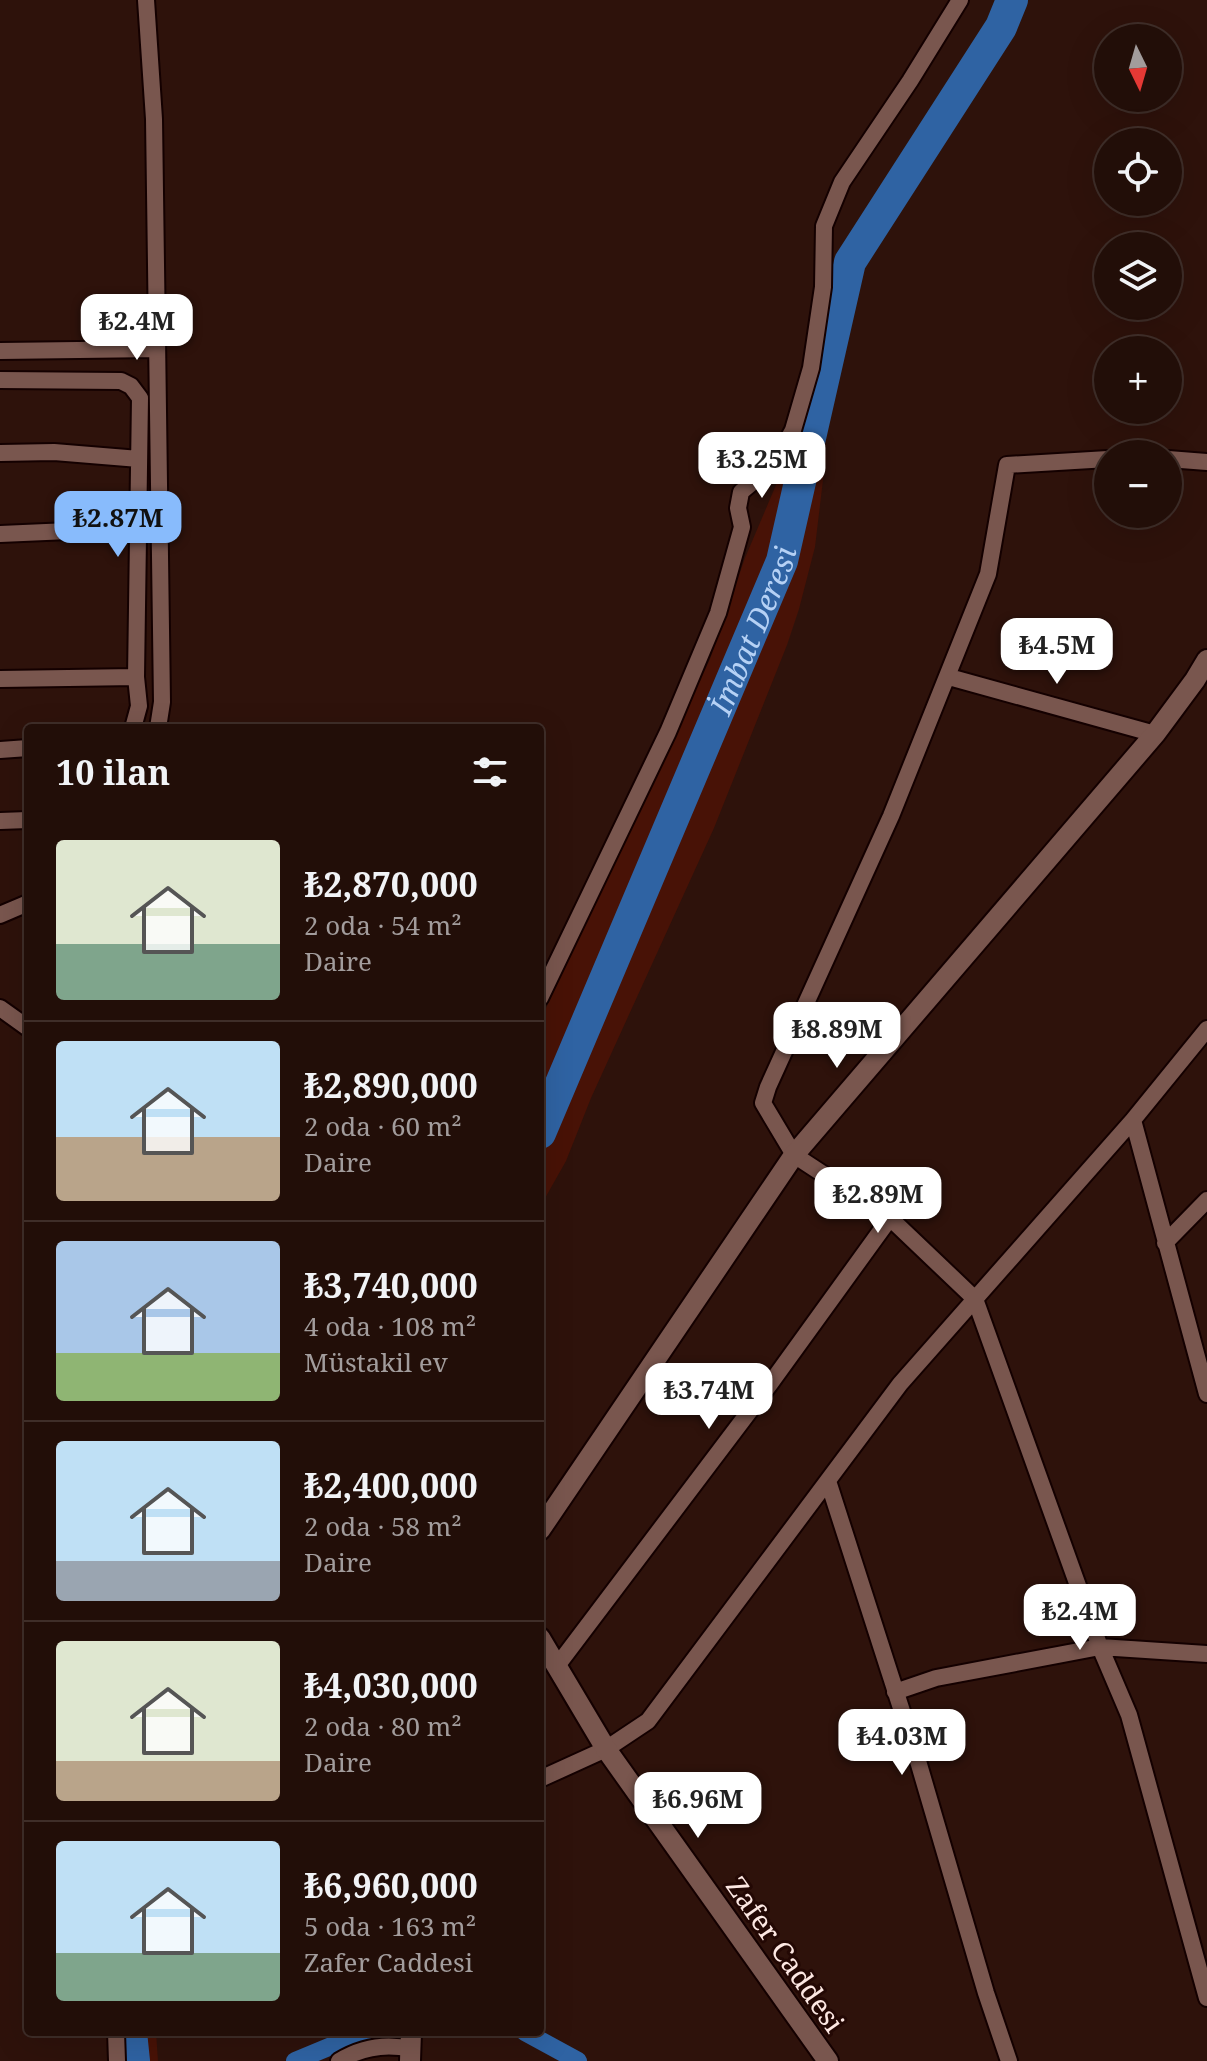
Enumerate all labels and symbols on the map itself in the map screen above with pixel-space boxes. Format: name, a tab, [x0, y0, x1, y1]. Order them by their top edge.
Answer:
north arrow	[1094, 24, 1182, 112]
pin: ₺2.4M	[81, 294, 193, 362]
pin: ₺3.25M	[697, 432, 827, 500]
pin: ₺2.87M	[53, 491, 183, 559]
water label: İmbat Deresi	[699, 542, 805, 721]
pin: ₺4.5M	[1001, 618, 1113, 686]
pin: ₺8.89M	[772, 1002, 902, 1070]
pin: ₺2.89M	[813, 1167, 943, 1235]
pin: ₺3.74M	[644, 1363, 774, 1431]
pin: ₺2.4M	[1024, 1584, 1136, 1652]
pin: ₺4.03M	[837, 1709, 967, 1777]
pin: ₺6.96M	[633, 1772, 763, 1840]
street label: Zafer Caddesi	[718, 1869, 854, 2039]

